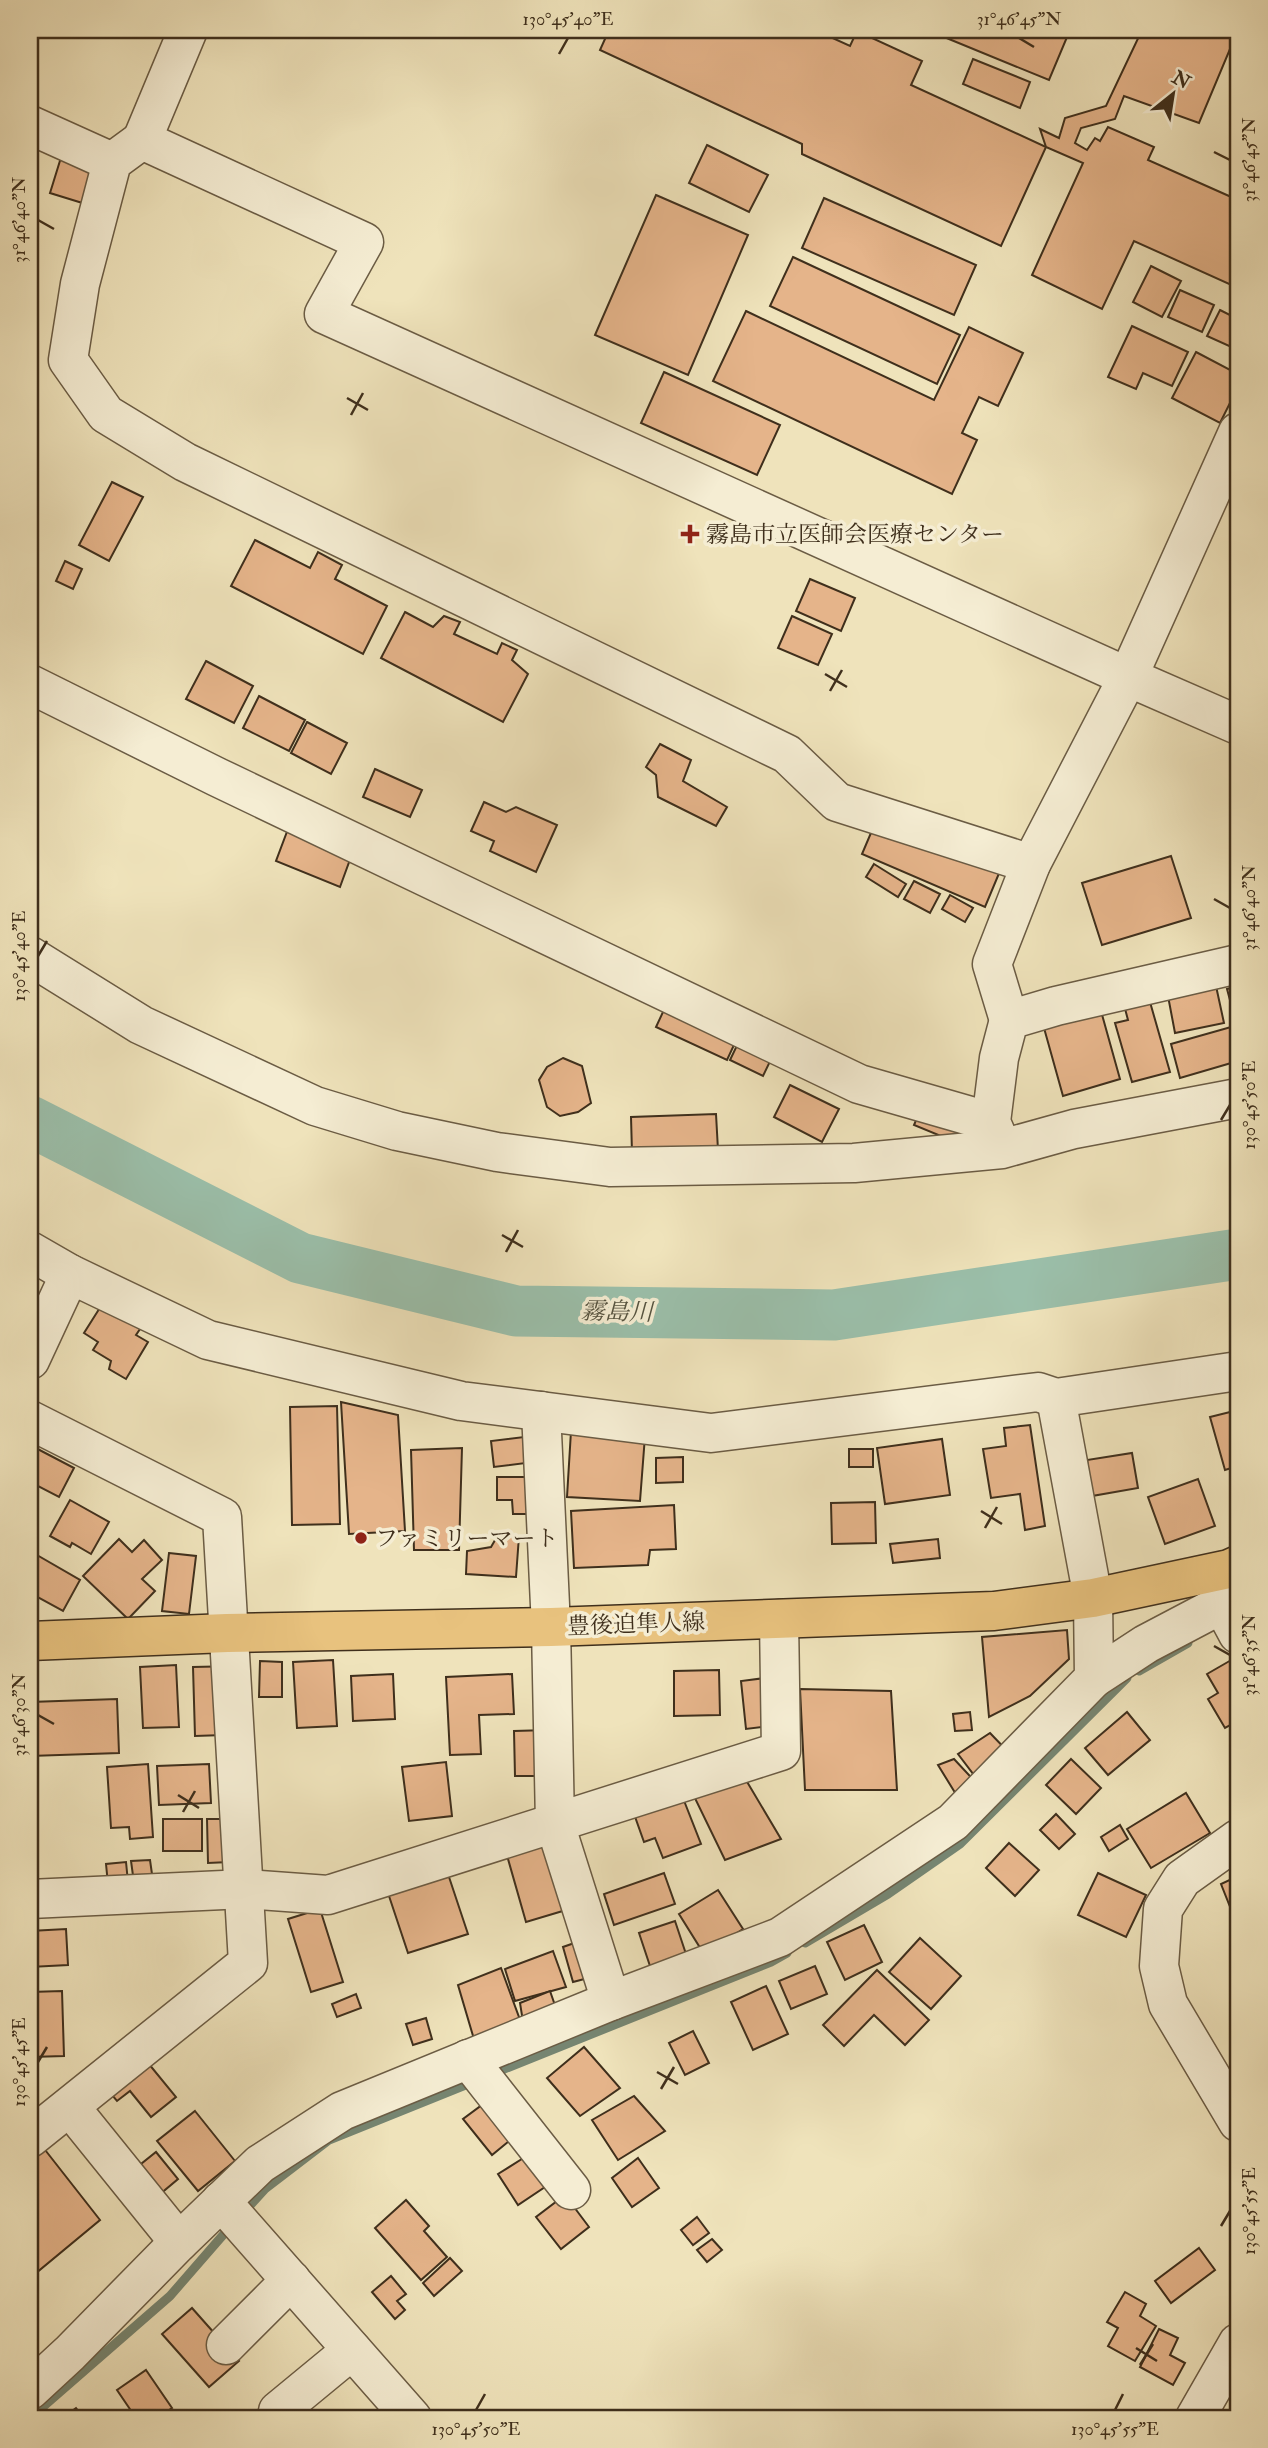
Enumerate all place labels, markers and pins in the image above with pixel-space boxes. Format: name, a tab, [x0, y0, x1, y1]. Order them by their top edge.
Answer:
place label: 霧島市立医師会医療センター	[706, 520, 1004, 549]
marker: 霧島市立医師会医療センター	[680, 524, 700, 544]
place label: ファミリーマート	[375, 1524, 559, 1553]
marker: ファミリーマート	[353, 1530, 369, 1546]

